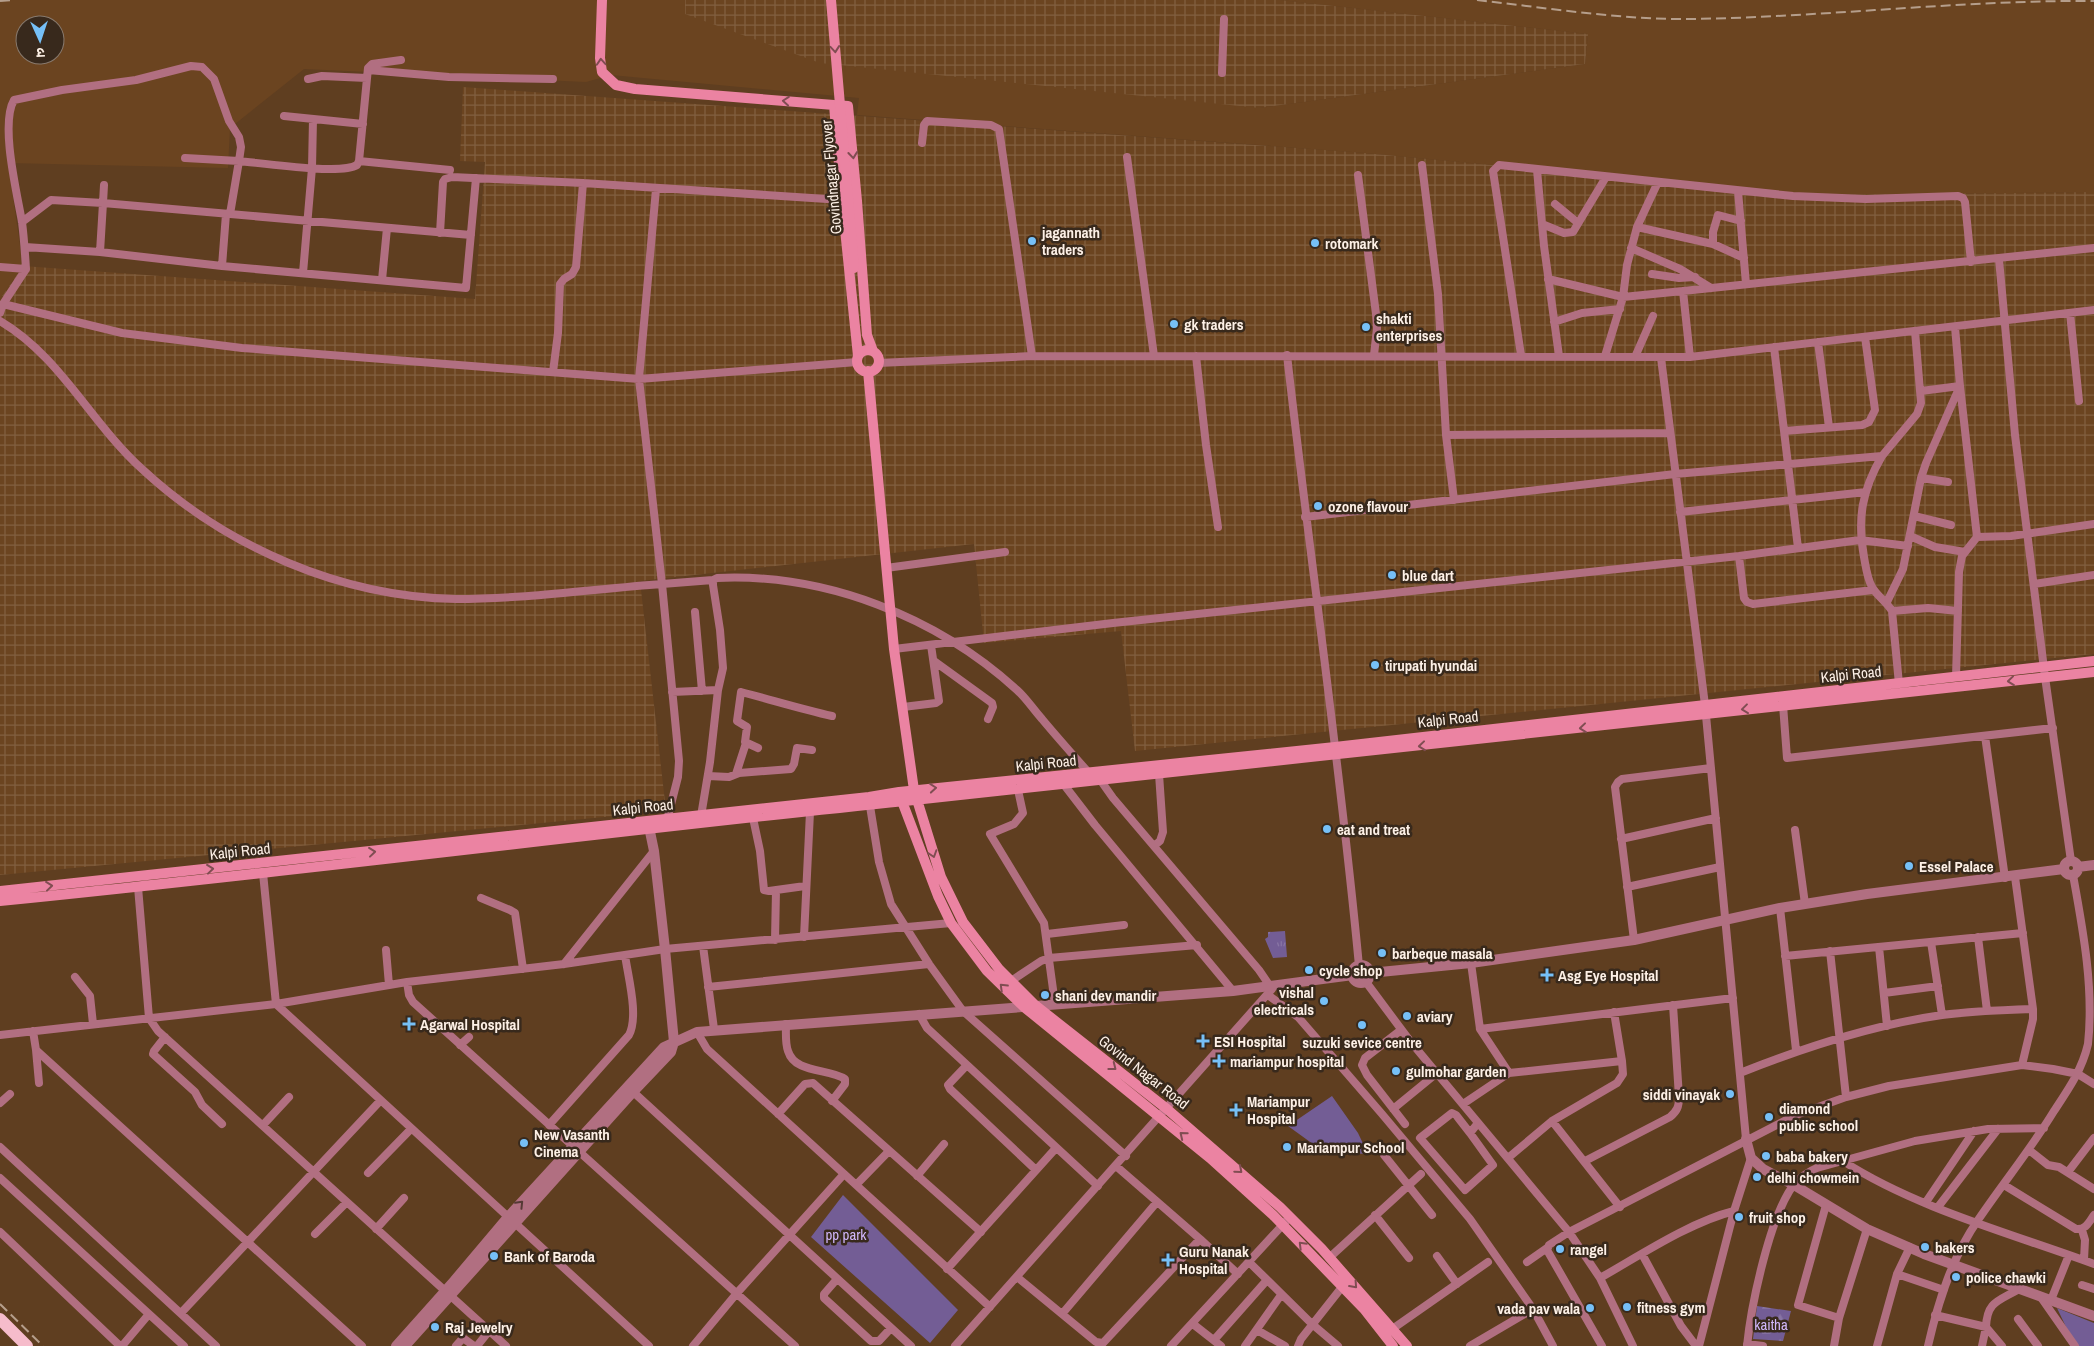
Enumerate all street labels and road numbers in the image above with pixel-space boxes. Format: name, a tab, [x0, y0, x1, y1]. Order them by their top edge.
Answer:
street label: Govindnagar Flyover	[816, 119, 846, 235]
street label: Kalpi Road	[1820, 660, 1882, 688]
street label: Kalpi Road	[1417, 705, 1479, 733]
street label: Kalpi Road	[1015, 749, 1077, 777]
street label: Kalpi Road	[612, 793, 674, 821]
street label: Kalpi Road	[209, 837, 271, 865]
street label: Govind Nagar Road	[1094, 1030, 1194, 1114]

